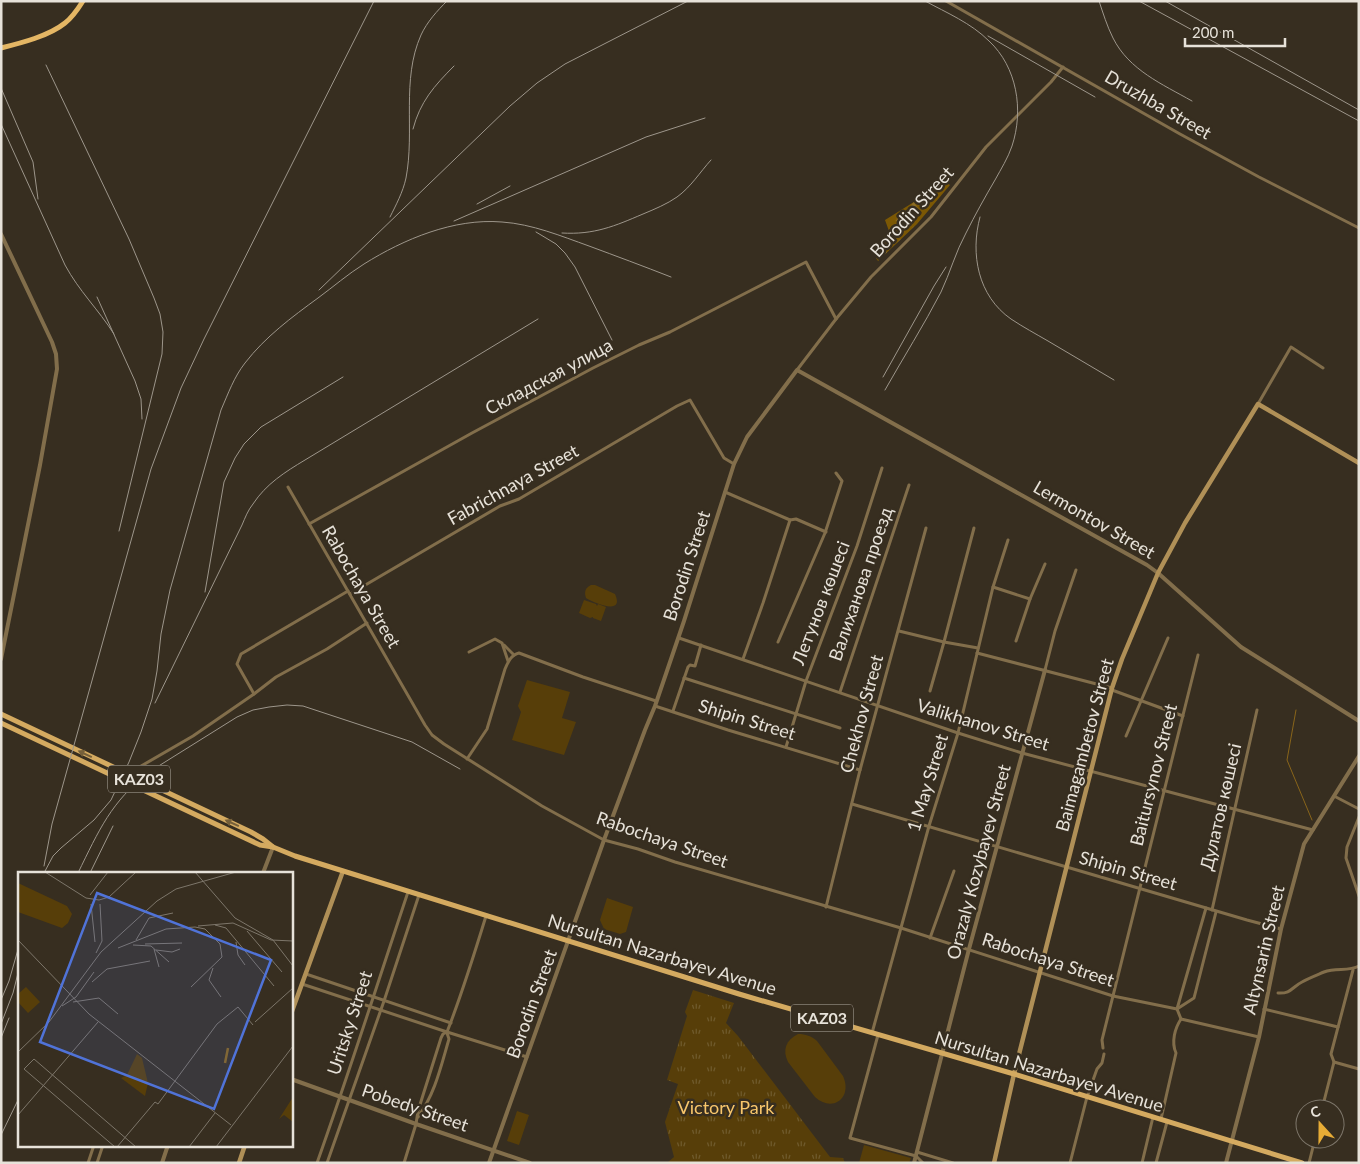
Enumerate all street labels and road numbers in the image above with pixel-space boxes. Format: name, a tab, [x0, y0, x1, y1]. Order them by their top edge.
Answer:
street label: Druzhba Street	[1101, 65, 1216, 144]
street label: Borodin Street	[865, 161, 958, 261]
street label: Складская улица	[481, 333, 616, 419]
street label: Fabrichnaya Street	[443, 439, 582, 529]
street label: Lermontov Street	[1030, 475, 1160, 563]
street label: Валиханова проезд	[823, 504, 897, 663]
street label: Borodin Street	[658, 507, 714, 624]
street label: Rabochaya Street	[318, 521, 406, 652]
street label: Летунов көшесі	[786, 538, 854, 669]
street label: Chekhov Street	[835, 652, 888, 775]
street label: Baimagambetov Street	[1050, 655, 1118, 834]
street label: Valikhanov Street	[914, 693, 1053, 755]
street label: Shipin Street	[696, 694, 799, 744]
street label: Baitursynov Street	[1125, 701, 1181, 848]
street label: 1 May Street	[902, 731, 952, 834]
street label: Дулатов көшесі	[1195, 741, 1245, 873]
street label: Orazaly Kozybayev Street	[941, 761, 1015, 962]
road number: KАZ03	[108, 766, 170, 792]
street label: Rabochaya Street	[594, 806, 732, 872]
street label: Shipin Street	[1077, 846, 1180, 895]
street label: Altynsarin Street	[1237, 883, 1289, 1016]
street label: Nursultan Nazarbayev Avenue	[545, 909, 779, 999]
street label: Rabochaya Street	[979, 927, 1118, 991]
street label: Borodin Street	[501, 946, 561, 1061]
street label: Uritsky Street	[322, 967, 376, 1077]
road number: KАZ03	[791, 1004, 853, 1032]
street label: Nursultan Nazarbayev Avenue	[932, 1026, 1166, 1116]
street label: Pobedy Street	[359, 1079, 472, 1136]

